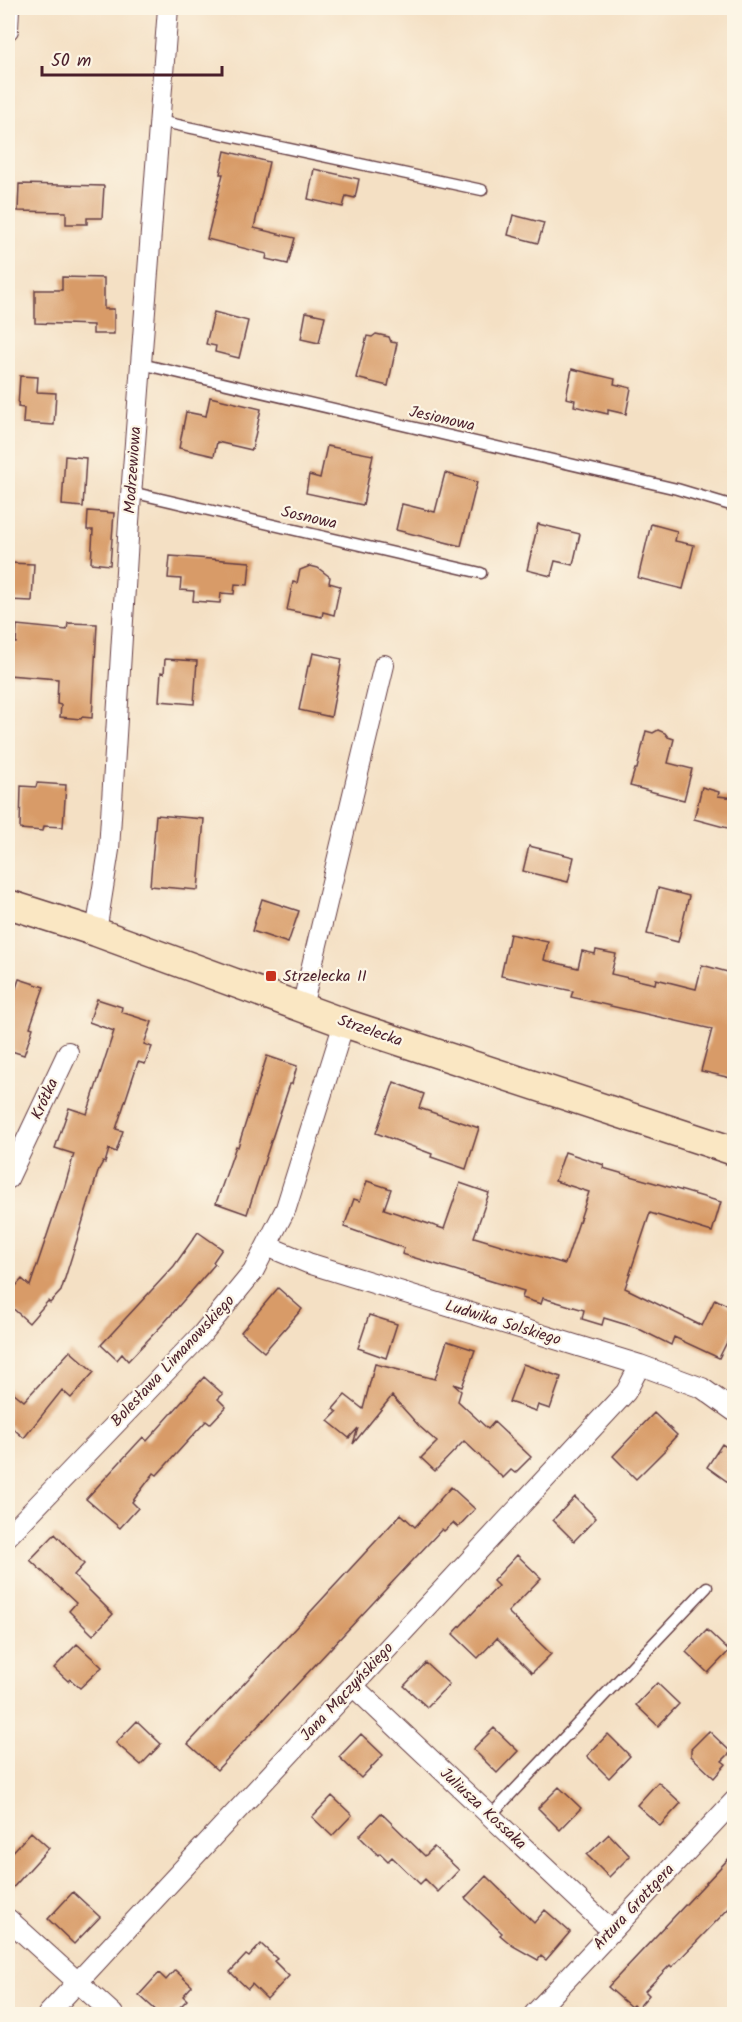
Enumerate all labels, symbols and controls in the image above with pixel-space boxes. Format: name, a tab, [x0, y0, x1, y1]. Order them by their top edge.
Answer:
scale bar	[42, 39, 222, 77]
text: 50 m	[51, 47, 91, 76]
street label: Jesionowa	[407, 399, 477, 439]
street label: Modrzewiowa	[117, 425, 149, 515]
street label: Sosnowa	[279, 499, 339, 537]
place label: Strzelecka II	[283, 964, 367, 989]
marker: Strzelecka II	[264, 969, 278, 983]
street label: Strzelecka	[334, 1008, 406, 1054]
street label: Krótka	[25, 1074, 65, 1124]
street label: Bolesława Limanowskiego	[105, 1289, 241, 1433]
street label: Ludwika Solskiego	[442, 1293, 564, 1353]
street label: Jana Mączyńskiego	[294, 1637, 400, 1747]
street label: Juliusza Kossaka	[434, 1762, 532, 1856]
street label: Artura Grottgera	[587, 1858, 681, 1956]

